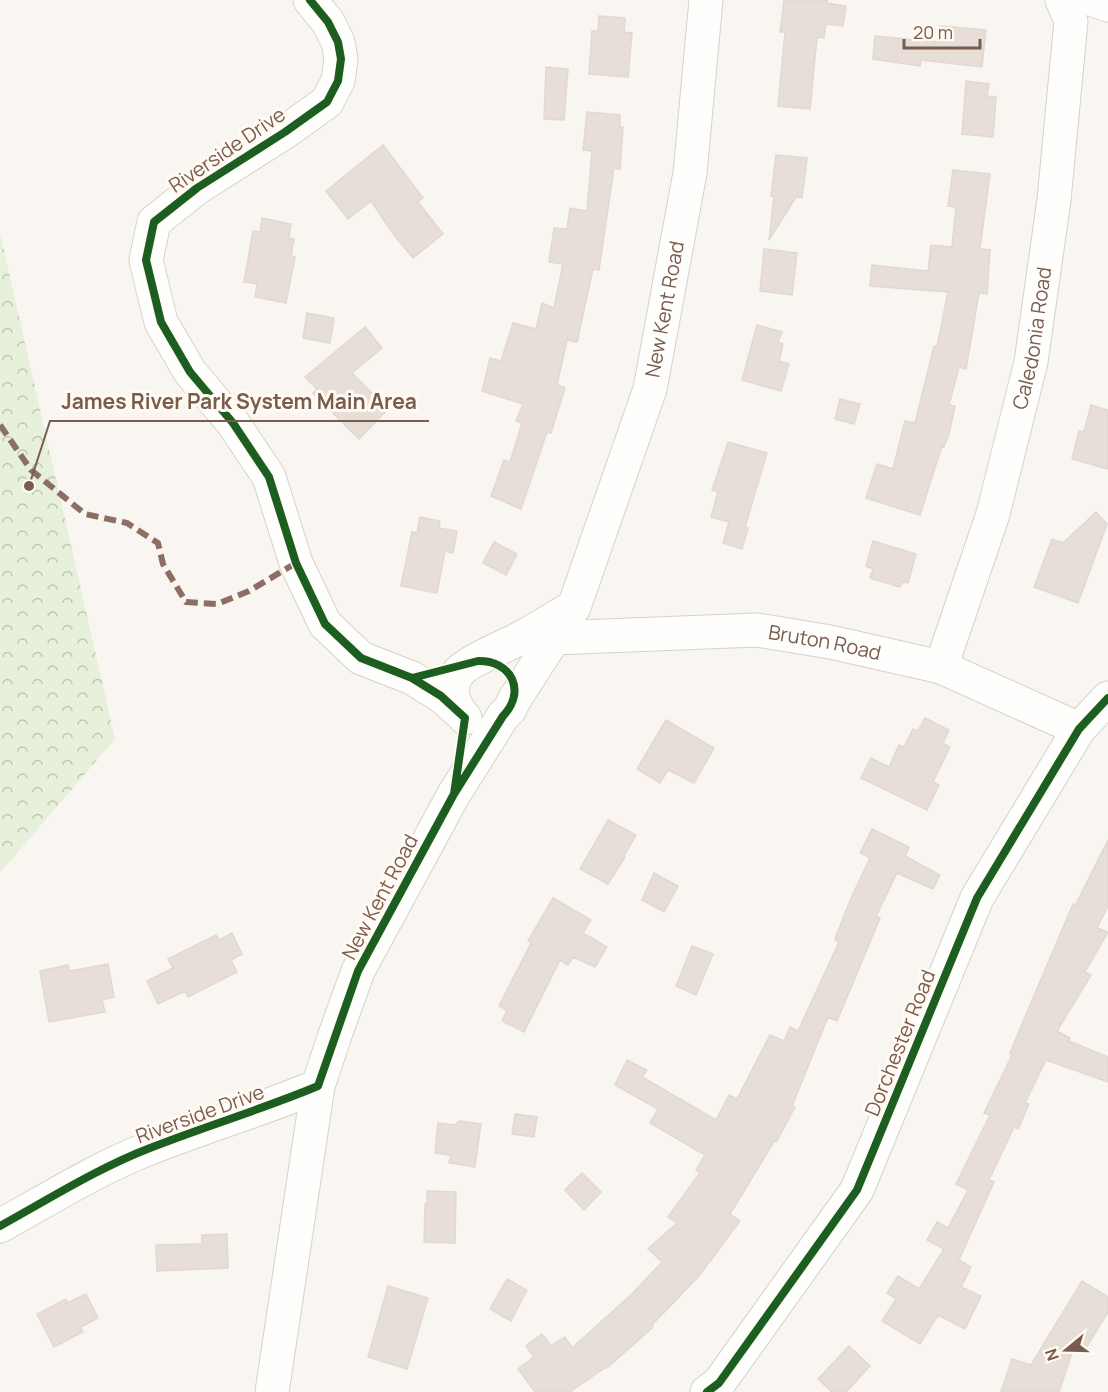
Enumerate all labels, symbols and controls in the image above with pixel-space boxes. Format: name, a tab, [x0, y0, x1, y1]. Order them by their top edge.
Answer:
scale bar	[904, 12, 980, 50]
text: 20 m	[913, 20, 953, 44]
street label: Riverside Drive	[163, 101, 290, 199]
street label: New Kent Road	[638, 239, 690, 380]
street label: Caledonia Road	[1006, 265, 1057, 412]
callout: James River Park System Main Area	[50, 382, 429, 421]
text: James River Park System Main Area	[61, 387, 417, 415]
street label: Bruton Road	[766, 618, 884, 666]
street label: New Kent Road	[335, 829, 424, 964]
street label: Dorchester Road	[858, 966, 941, 1120]
street label: Riverside Drive	[132, 1078, 268, 1149]
north arrow	[1036, 1320, 1096, 1380]
text: N	[1040, 1346, 1064, 1364]

